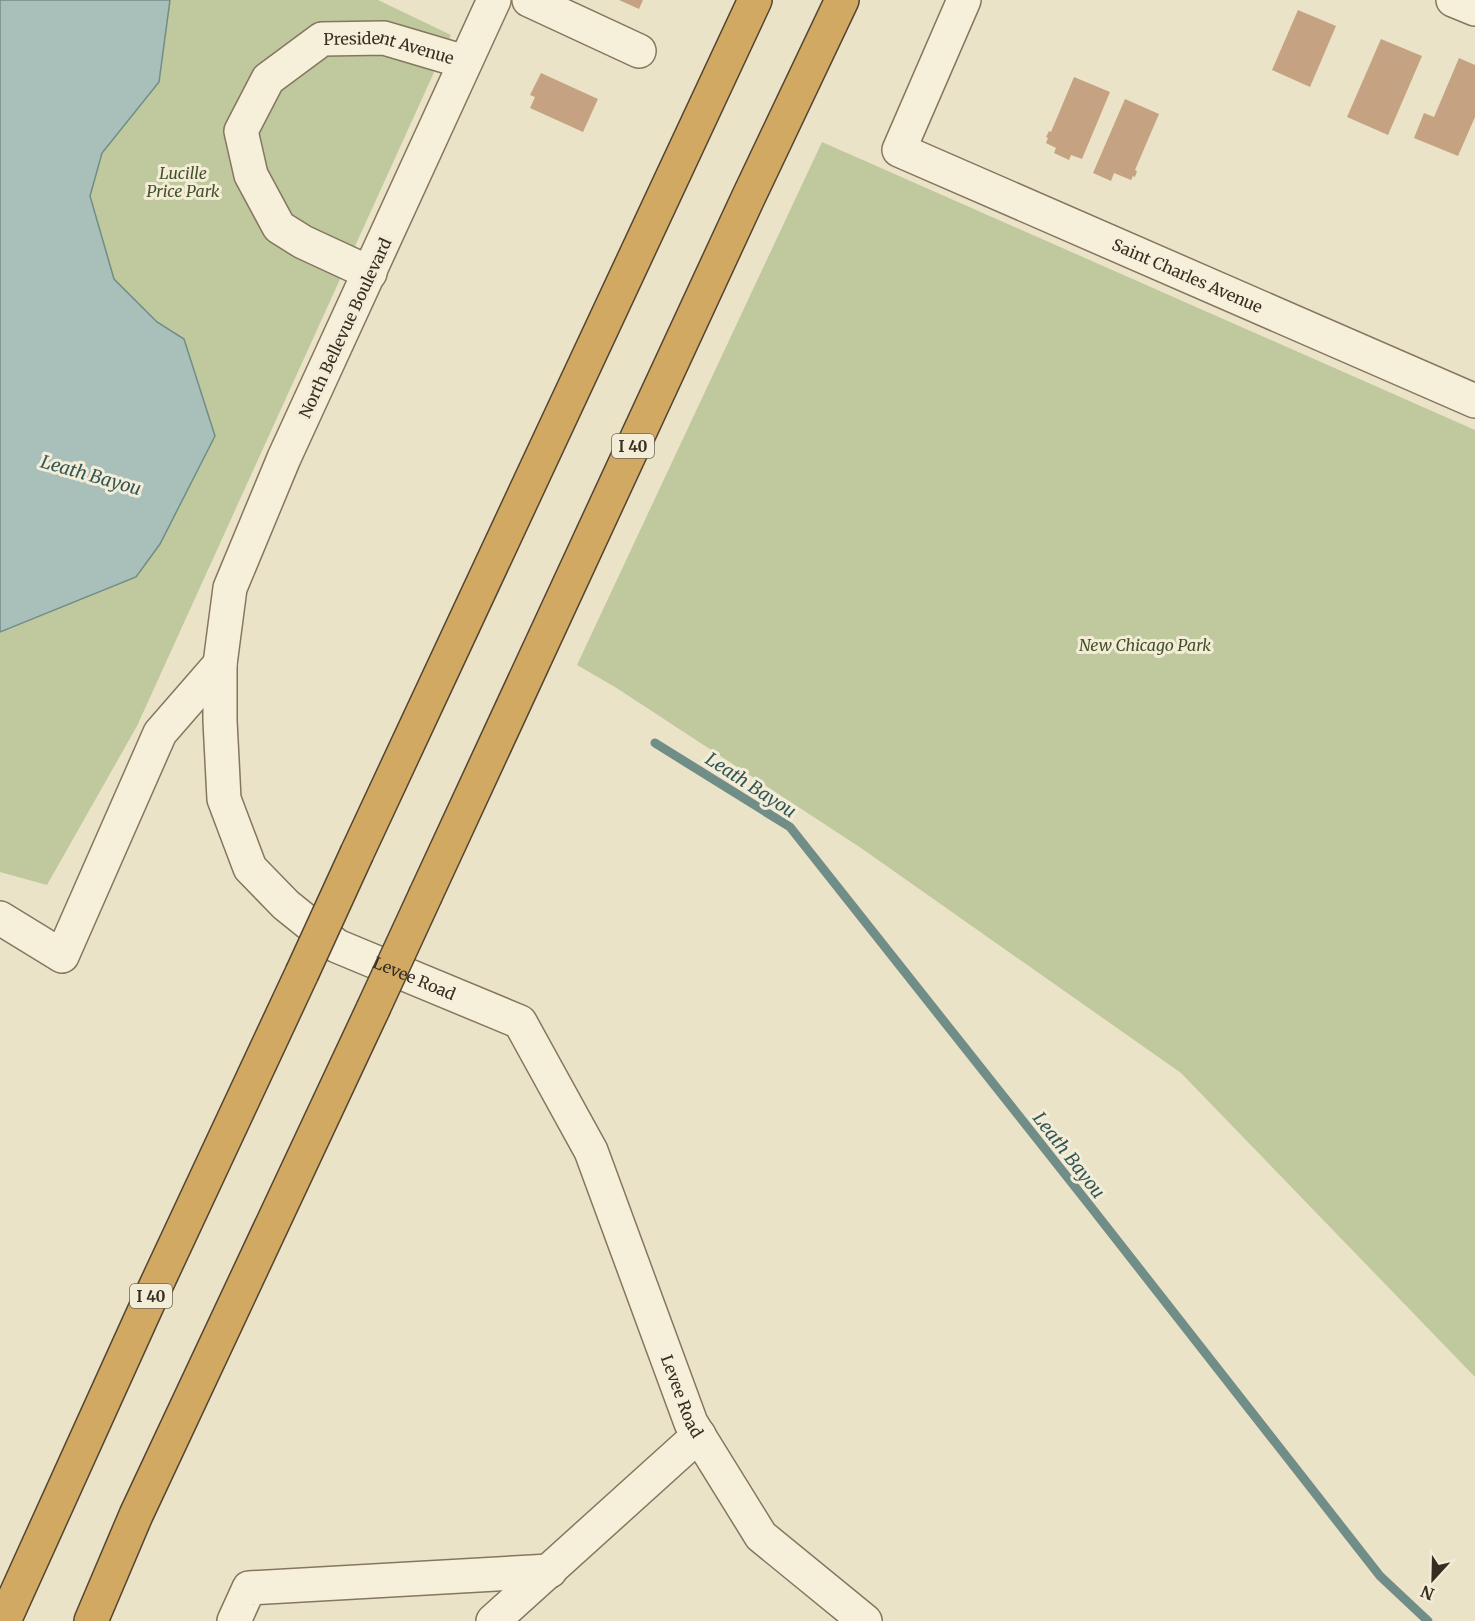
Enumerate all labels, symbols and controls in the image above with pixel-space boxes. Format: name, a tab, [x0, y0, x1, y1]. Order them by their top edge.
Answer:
street label: President Avenue	[323, 27, 456, 68]
park label: Lucille Price Park	[146, 163, 220, 201]
street label: Saint Charles Avenue	[1109, 234, 1265, 317]
street label: North Bellevue Boulevard	[294, 235, 396, 421]
road number: I 40	[612, 434, 654, 458]
water label: Leath Bayou	[38, 450, 144, 500]
park label: New Chicago Park	[1079, 635, 1211, 655]
water label: Leath Bayou	[701, 747, 801, 823]
street label: Levee Road	[370, 952, 459, 1004]
water label: Leath Bayou	[1028, 1107, 1110, 1203]
road number: I 40	[130, 1284, 172, 1308]
street label: Levee Road	[657, 1352, 708, 1442]
north arrow	[1403, 1549, 1463, 1609]
text: N	[1417, 1581, 1437, 1605]

